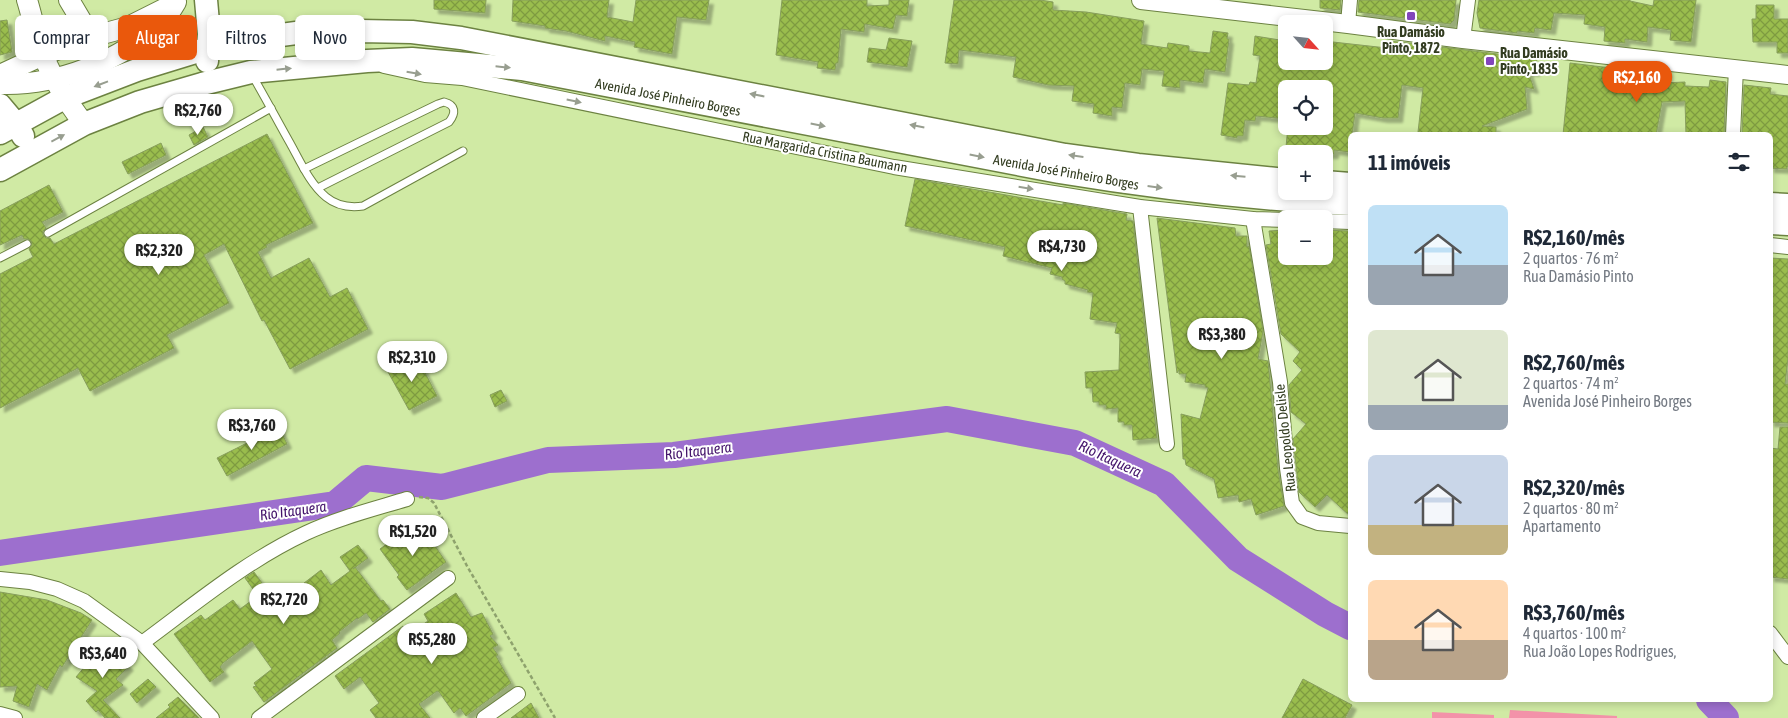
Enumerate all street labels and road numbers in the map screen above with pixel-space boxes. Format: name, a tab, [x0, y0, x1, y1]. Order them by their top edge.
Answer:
street label: Avenida José Pinheiro Borges	[594, 75, 742, 119]
street label: Rua Margarida Cristina Baumann	[741, 128, 909, 176]
street label: Avenida José Pinheiro Borges	[992, 151, 1140, 193]
street label: Rua Leopoldo Delisle	[1271, 383, 1299, 493]

